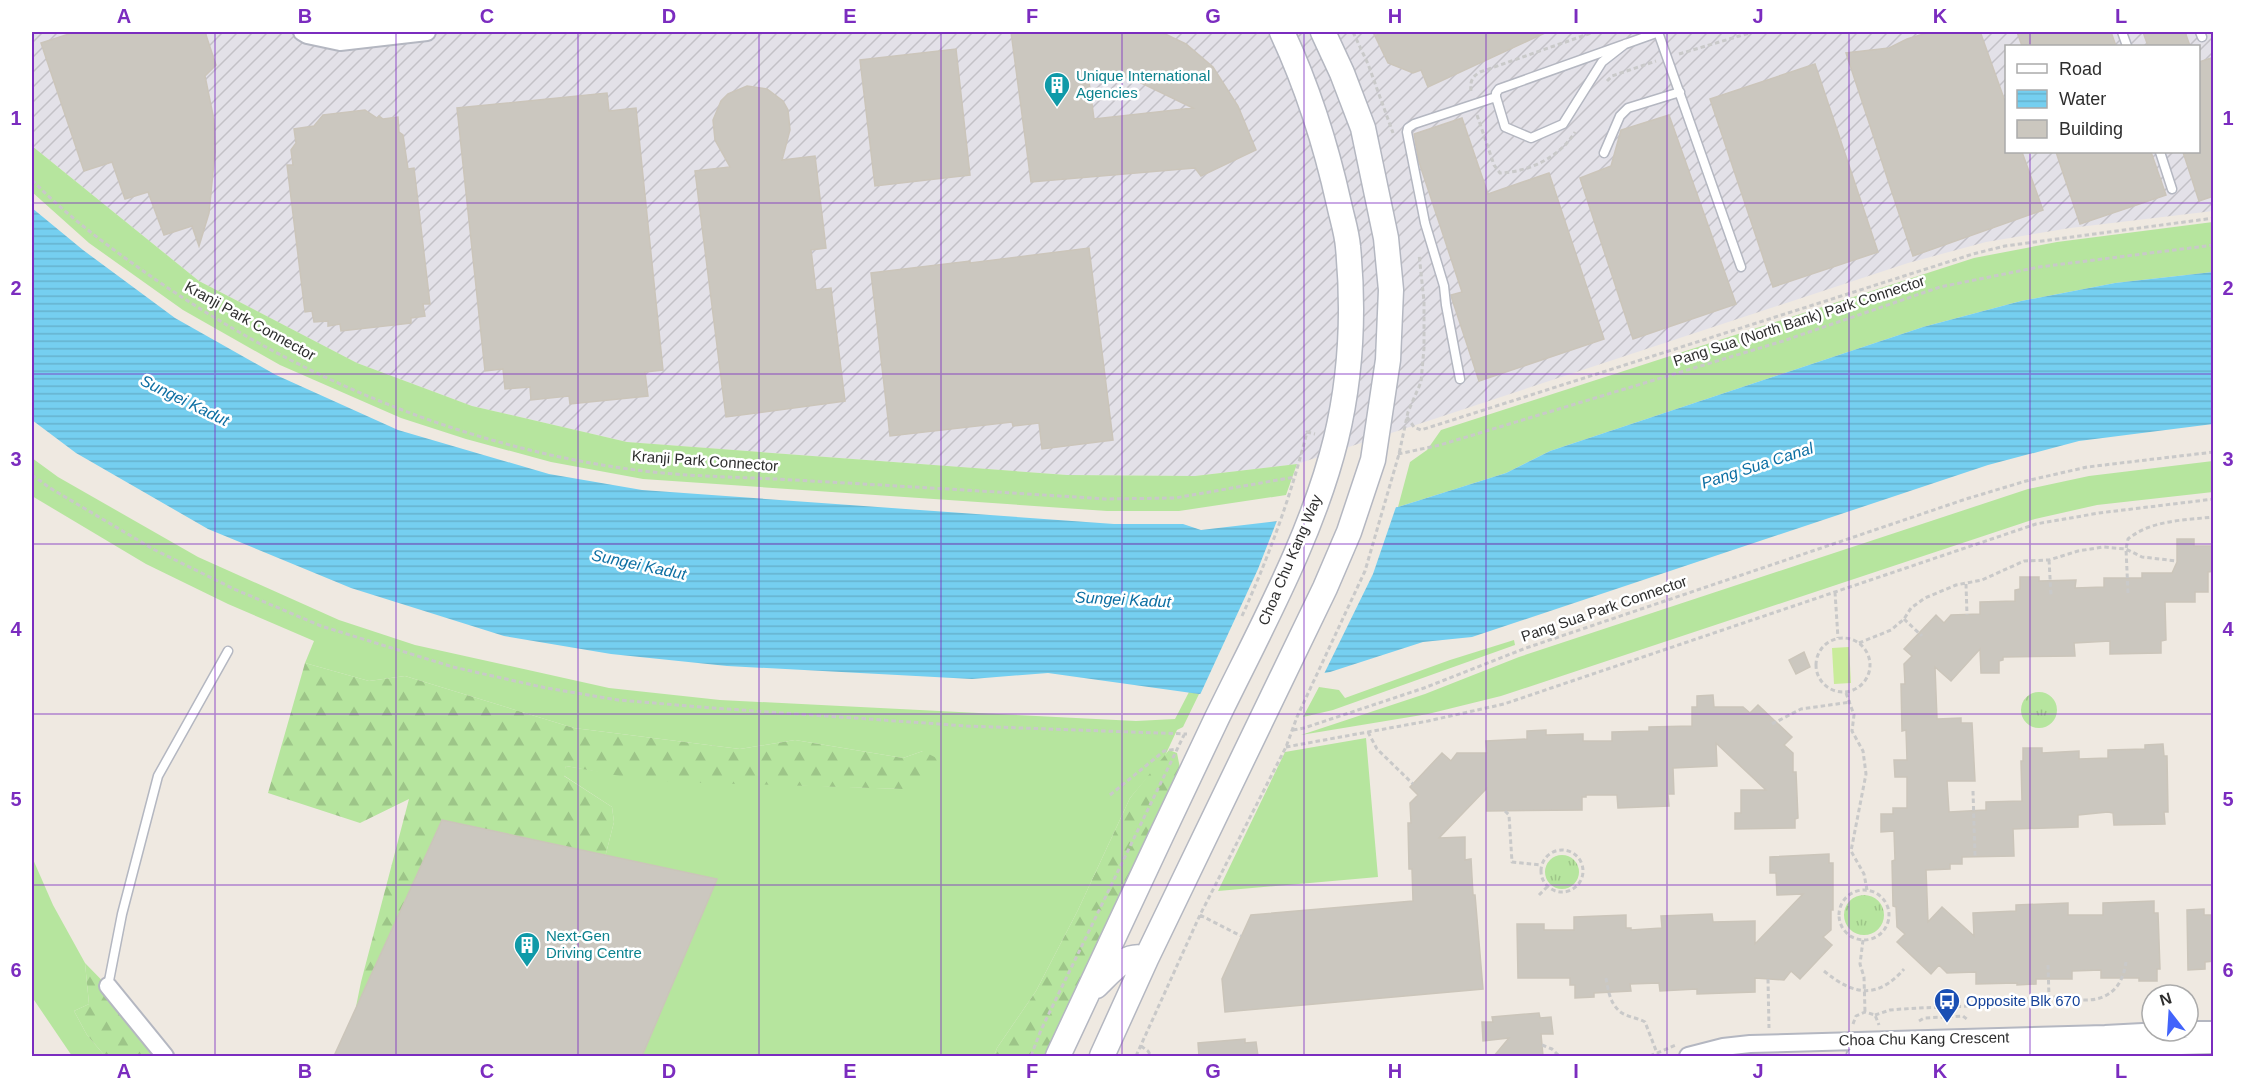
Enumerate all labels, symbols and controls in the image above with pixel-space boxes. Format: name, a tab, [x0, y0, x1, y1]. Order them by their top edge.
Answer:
text: A	[117, 5, 131, 27]
text: B	[298, 5, 312, 27]
text: C	[480, 5, 494, 27]
text: D	[662, 5, 676, 27]
text: E	[843, 5, 857, 27]
text: F	[1026, 5, 1038, 27]
text: G	[1205, 5, 1221, 27]
text: H	[1388, 5, 1402, 27]
text: I	[1573, 5, 1579, 27]
text: J	[1752, 5, 1764, 27]
text: K	[1933, 5, 1948, 27]
text: L	[2115, 5, 2127, 27]
legend	[2005, 45, 2200, 153]
text: Road	[2059, 59, 2102, 79]
place label: Unique International Agencies	[1076, 67, 1210, 101]
building icon: Unique International Agencies	[1042, 70, 1072, 108]
text: Water	[2059, 89, 2106, 109]
text: 1	[10, 107, 22, 129]
text: 1	[2222, 107, 2234, 129]
text: Building	[2059, 119, 2123, 139]
street label: Pang Sua (North Bank) Park Connector	[1671, 272, 1927, 369]
text: 2	[10, 277, 22, 299]
text: 2	[2222, 277, 2234, 299]
street label: Kranji Park Connector	[182, 278, 319, 364]
water label: Sungei Kadut	[138, 372, 232, 429]
water label: Pang Sua Canal	[1699, 439, 1816, 492]
street label: Kranji Park Connector	[631, 447, 779, 474]
text: 3	[10, 448, 22, 470]
text: 3	[2222, 448, 2234, 470]
street label: Choa Chu Kang Way	[1254, 491, 1325, 628]
water label: Sungei Kadut	[590, 546, 688, 583]
street label: Pang Sua Park Connector	[1519, 572, 1689, 645]
water label: Sungei Kadut	[1075, 588, 1172, 611]
text: 4	[10, 618, 22, 640]
text: 4	[2222, 618, 2234, 640]
text: 5	[10, 788, 22, 810]
text: 5	[2222, 788, 2234, 810]
place label: Next-Gen Driving Centre	[546, 927, 642, 961]
building icon: Next-Gen Driving Centre	[512, 930, 542, 968]
text: 6	[10, 959, 22, 981]
text: 6	[2222, 959, 2234, 981]
north arrow	[2140, 983, 2200, 1043]
bus stop icon: Opposite Blk 670	[1932, 986, 1962, 1024]
text: N	[2158, 989, 2174, 1009]
place label: Opposite Blk 670	[1966, 992, 2080, 1009]
street label: Choa Chu Kang Crescent	[1838, 1028, 2010, 1048]
text: A	[117, 1060, 131, 1082]
text: B	[298, 1060, 312, 1082]
text: C	[480, 1060, 494, 1082]
text: D	[662, 1060, 676, 1082]
text: E	[843, 1060, 857, 1082]
text: F	[1026, 1060, 1038, 1082]
text: G	[1205, 1060, 1221, 1082]
text: H	[1388, 1060, 1402, 1082]
text: I	[1573, 1060, 1579, 1082]
text: J	[1752, 1060, 1764, 1082]
text: K	[1933, 1060, 1948, 1082]
text: L	[2115, 1060, 2127, 1082]

